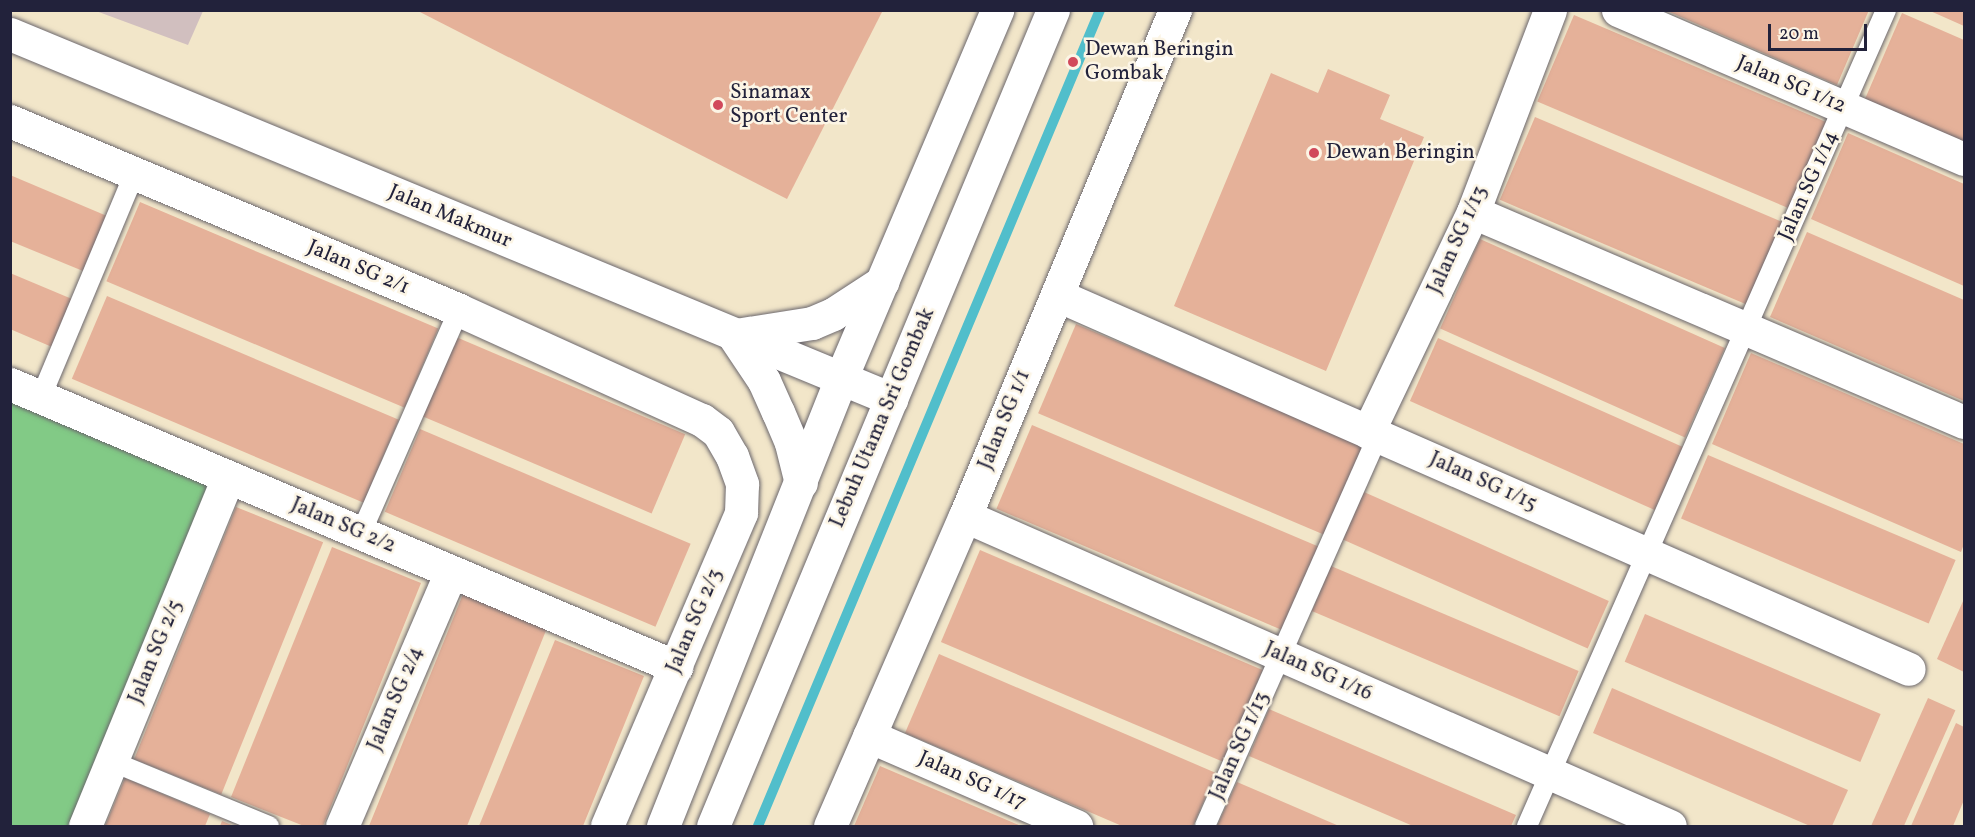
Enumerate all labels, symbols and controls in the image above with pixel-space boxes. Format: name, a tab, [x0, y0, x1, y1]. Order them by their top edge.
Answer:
scale bar	[1771, 12, 1870, 50]
text: 20 m	[1779, 22, 1819, 47]
place label: Dewan Beringin Gombak	[1085, 37, 1234, 87]
street label: Jalan SG 1/12	[1732, 51, 1850, 119]
marker: Dewan Beringin Gombak	[1066, 55, 1080, 69]
place label: Sinamax Sport Center	[730, 80, 847, 130]
marker: Sinamax Sport Center	[711, 98, 725, 112]
street label: Jalan SG 1/14	[1774, 127, 1844, 245]
place label: Dewan Beringin	[1326, 140, 1475, 166]
marker: Dewan Beringin	[1307, 146, 1321, 160]
street label: Jalan Makmur	[385, 180, 515, 254]
street label: Jalan SG 1/13	[1423, 182, 1493, 298]
street label: Jalan SG 2/1	[303, 235, 413, 301]
street label: Lebuh Utama Sri Gombak	[825, 304, 941, 532]
street label: Jalan SG 1/1	[974, 366, 1036, 474]
street label: Jalan SG 1/15	[1425, 447, 1541, 517]
street label: Jalan SG 2/2	[287, 493, 399, 559]
street label: Jalan SG 2/3	[662, 565, 728, 677]
street label: Jalan SG 2/5	[124, 596, 188, 708]
street label: Jalan SG 1/16	[1260, 637, 1376, 707]
street label: Jalan SG 2/4	[363, 643, 429, 755]
street label: Jalan SG 1/13	[1205, 688, 1275, 804]
street label: Jalan SG 1/17	[914, 746, 1030, 816]

